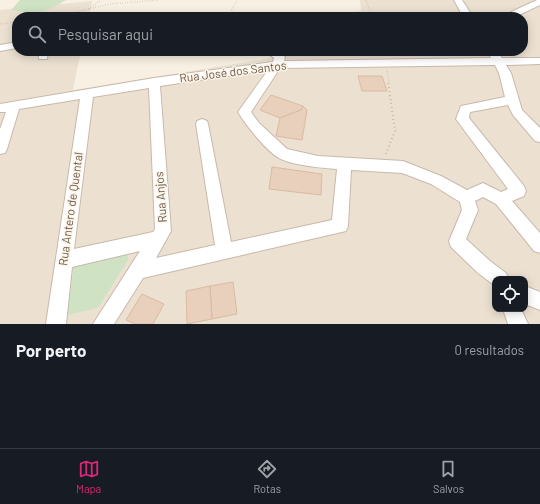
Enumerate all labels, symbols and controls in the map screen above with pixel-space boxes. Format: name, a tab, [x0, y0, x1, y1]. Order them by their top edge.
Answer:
search box	[12, 12, 528, 56]
icon: search	[26, 23, 48, 45]
text: Pesquisar aqui	[58, 25, 153, 43]
street label: Rua José dos Santos	[179, 57, 287, 85]
street label: Rua Antero de Quental	[55, 151, 85, 267]
street label: Rua Anjos	[151, 171, 169, 223]
map controls	[492, 276, 528, 312]
button: locate	[492, 276, 528, 312]
text: Por perto	[16, 340, 86, 360]
text: 0 resultados	[455, 342, 524, 358]
tab: Mapa	[76, 458, 101, 495]
tab: Rotas	[253, 458, 281, 495]
tab: Salvos	[433, 458, 464, 495]

